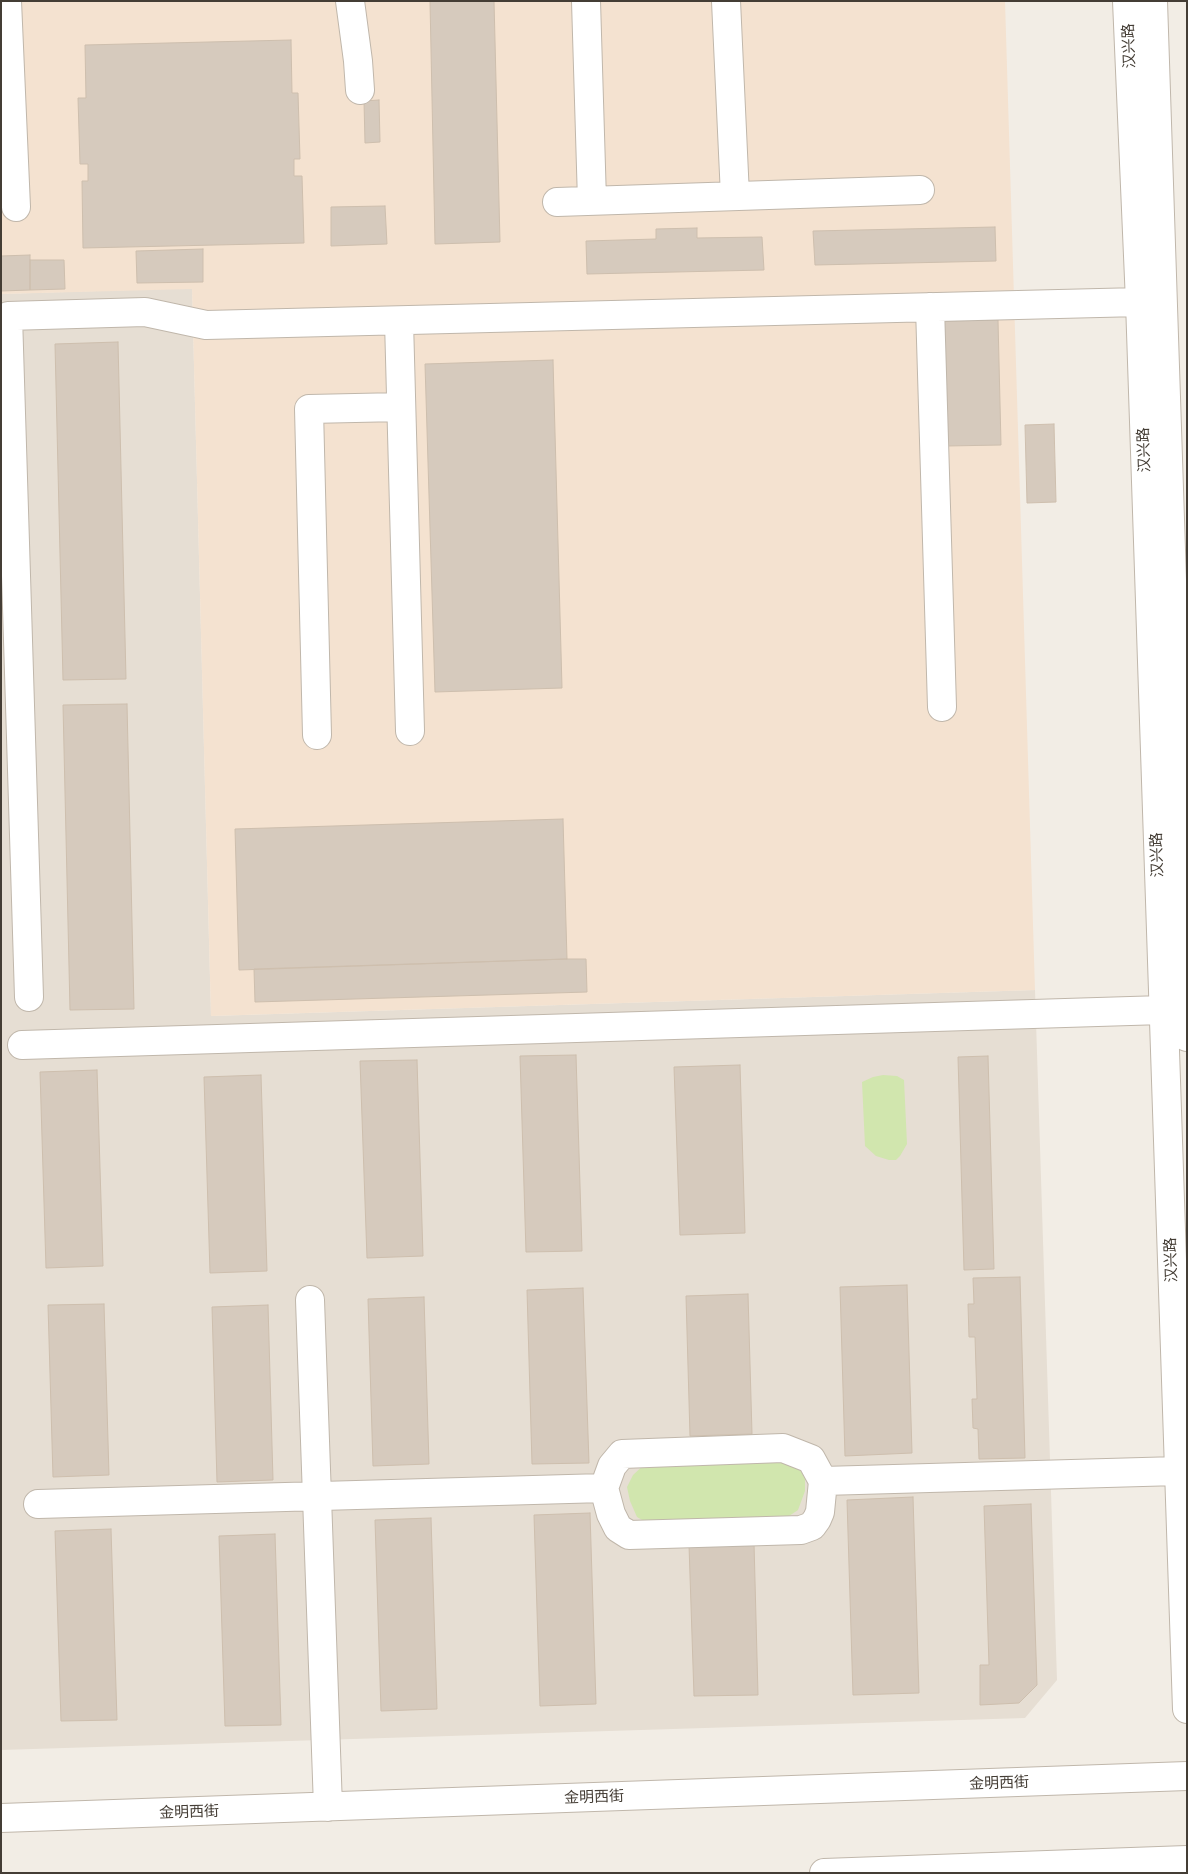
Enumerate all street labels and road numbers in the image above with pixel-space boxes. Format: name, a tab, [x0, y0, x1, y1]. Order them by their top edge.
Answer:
street label: 汉兴路	[1119, 23, 1139, 69]
street label: 汉兴路	[1134, 427, 1154, 473]
street label: 汉兴路	[1147, 832, 1167, 878]
street label: 汉兴路	[1161, 1237, 1181, 1283]
street label: 金明西街	[969, 1773, 1029, 1793]
street label: 金明西街	[564, 1787, 624, 1807]
street label: 金明西街	[159, 1802, 219, 1822]

